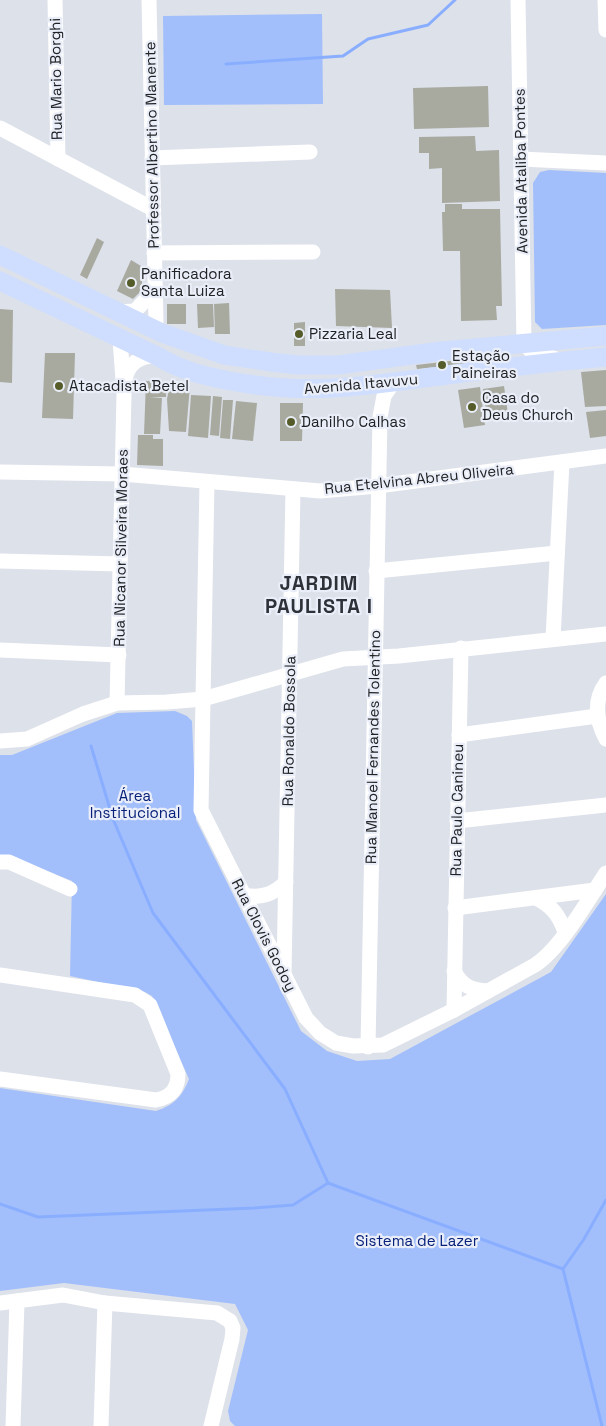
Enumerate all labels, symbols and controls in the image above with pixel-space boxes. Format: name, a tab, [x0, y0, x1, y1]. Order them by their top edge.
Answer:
street label: Rua Mario Borghi	[45, 18, 66, 140]
street label: Professor Albertino Manente	[140, 41, 163, 249]
street label: Avenida Ataliba Pontes	[510, 88, 531, 254]
place label: Panificadora Santa Luiza	[141, 264, 232, 300]
marker: Panificadora Santa Luiza	[125, 277, 137, 289]
place label: Pizzaria Leal	[309, 324, 397, 343]
marker: Pizzaria Leal	[293, 328, 305, 340]
place label: Estação Paineiras	[452, 346, 517, 382]
marker: Estação Paineiras	[436, 359, 448, 371]
street label: Avenida Itavuvu	[303, 369, 419, 398]
place label: Atacadista Betel	[69, 376, 189, 395]
marker: Atacadista Betel	[53, 380, 65, 392]
place label: Casa do Deus Church	[482, 388, 573, 424]
marker: Casa do Deus Church	[466, 401, 478, 413]
place label: Danilho Calhas	[301, 412, 406, 431]
marker: Danilho Calhas	[285, 416, 297, 428]
street label: Rua Nicanor Silveira Moraes	[109, 449, 132, 647]
street label: Rua Etelvina Abreu Oliveira	[323, 459, 515, 498]
district label: JARDIM PAULISTA I	[265, 570, 373, 619]
street label: Rua Manoel Fernandes Tolentino	[361, 630, 384, 864]
street label: Rua Ronaldo Bossola	[278, 655, 299, 807]
street label: Rua Paulo Canineu	[446, 743, 467, 877]
park label: Área Institucional	[90, 786, 180, 822]
street label: Rua Clovis Godoy	[228, 875, 301, 994]
park label: Sistema de Lazer	[356, 1231, 479, 1250]

